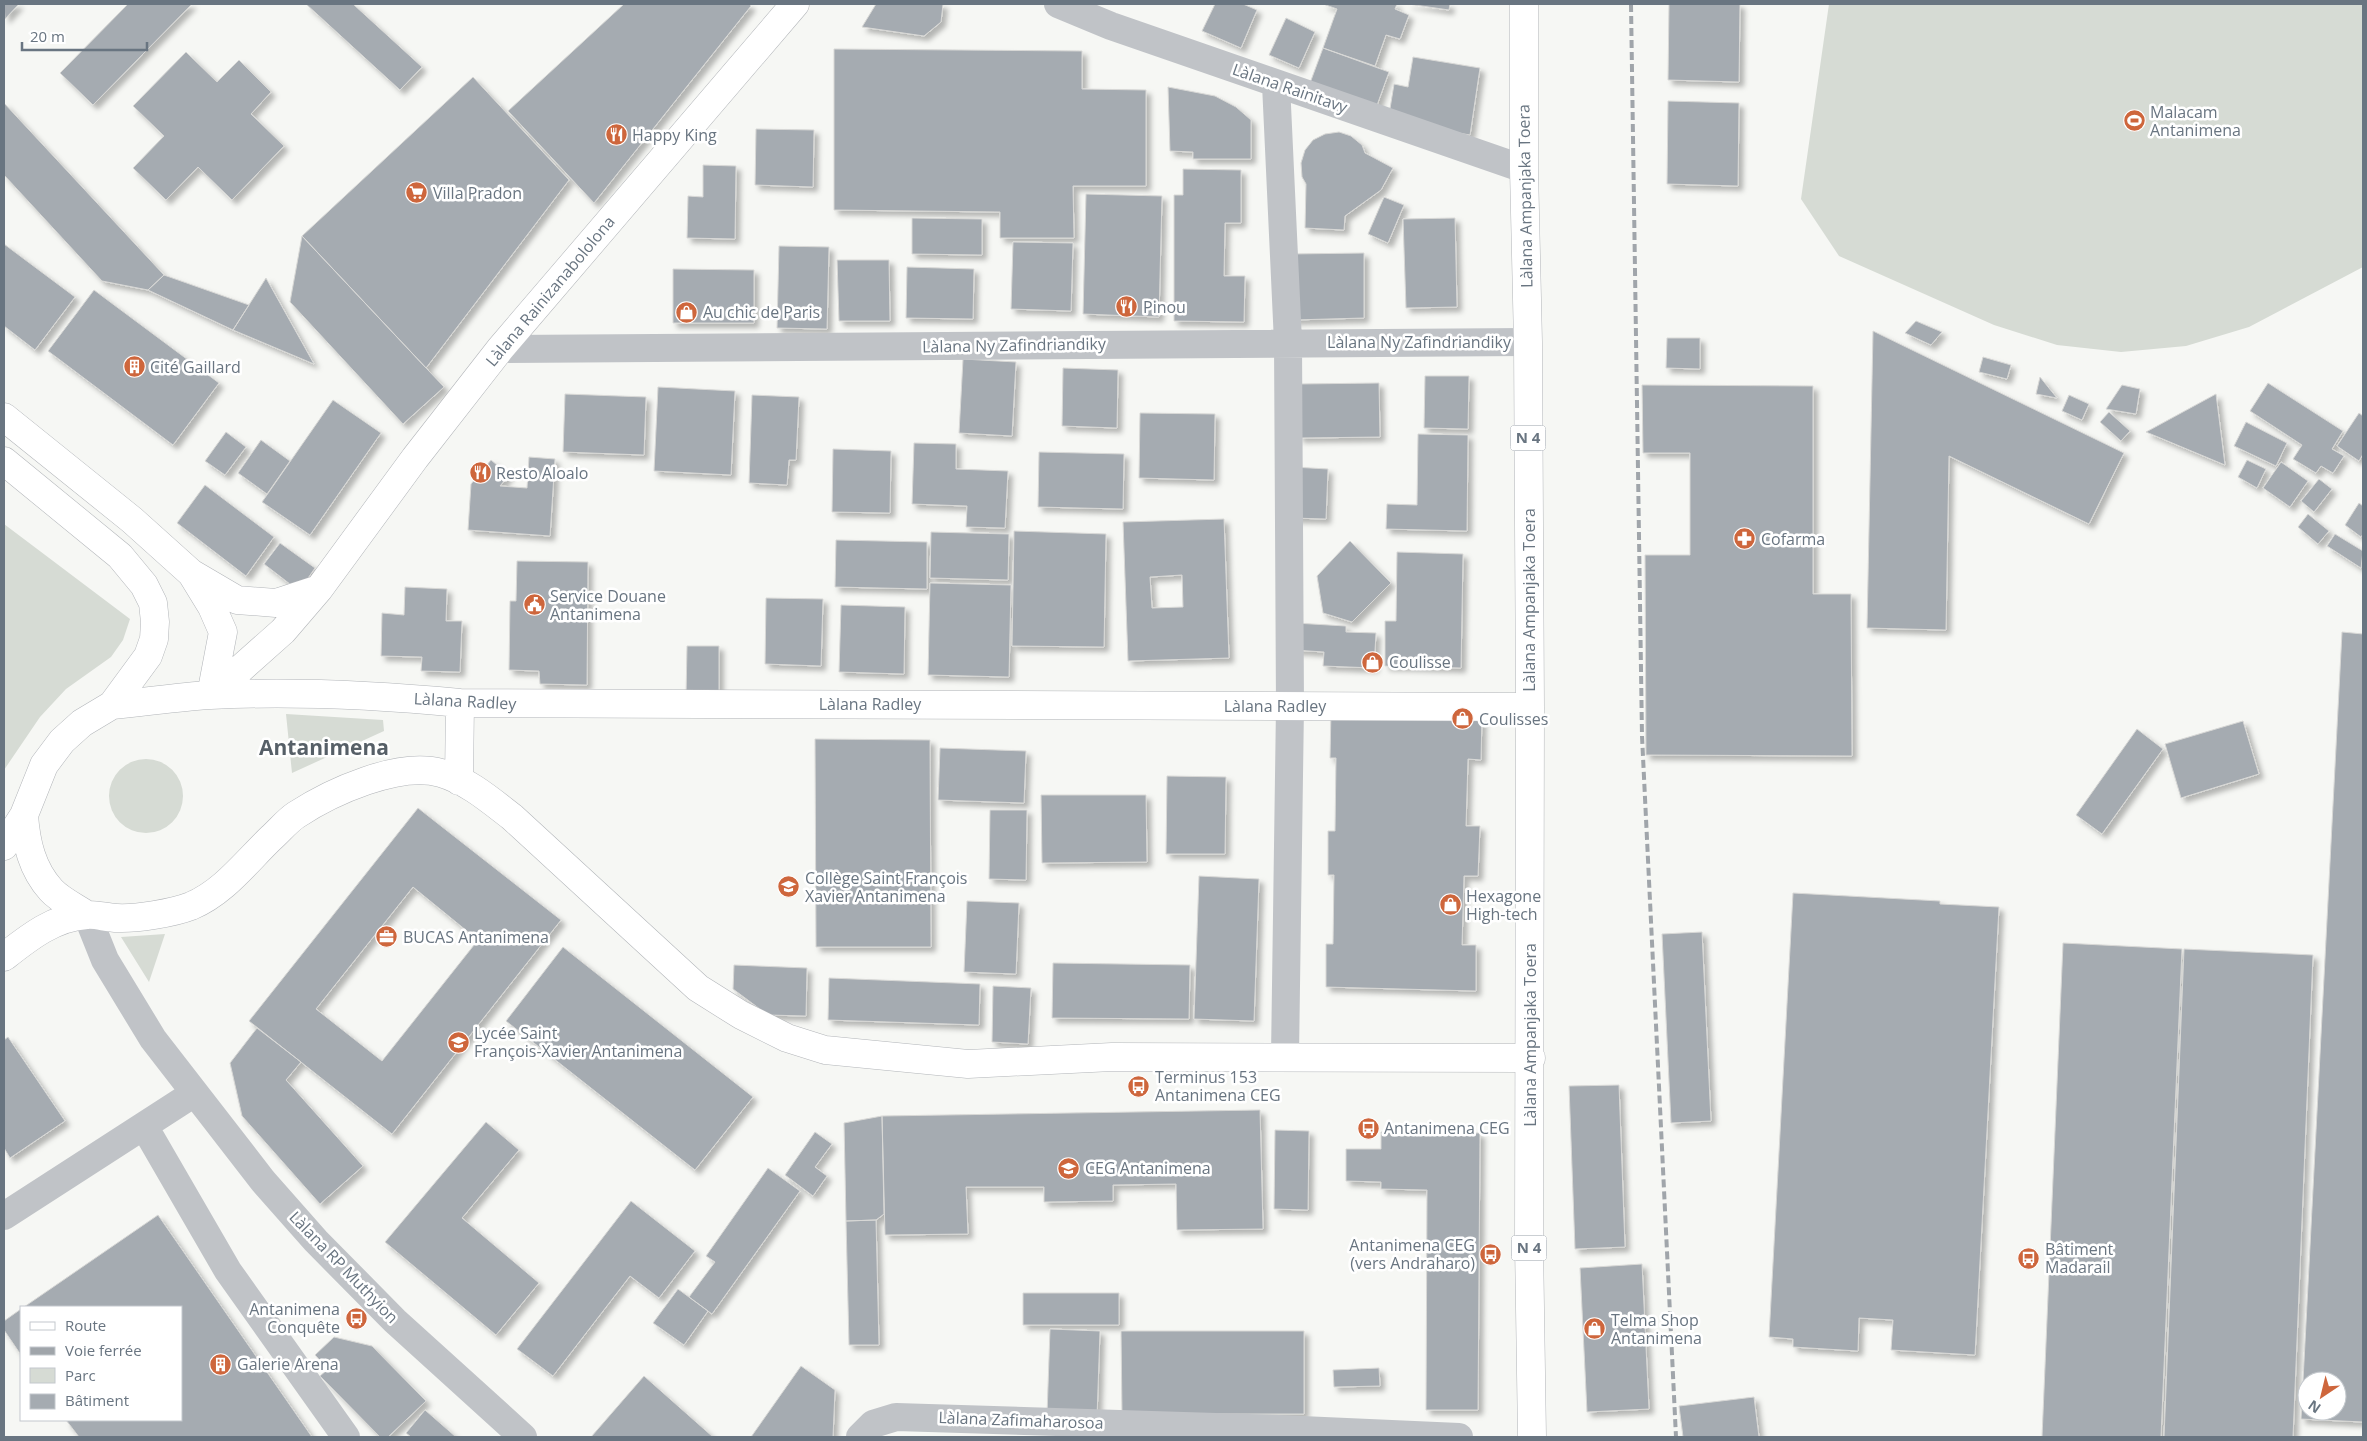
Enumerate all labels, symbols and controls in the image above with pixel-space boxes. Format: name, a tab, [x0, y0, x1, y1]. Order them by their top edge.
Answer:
scale bar	[22, 20, 148, 52]
text: 20 m	[30, 26, 65, 46]
street label: Làlana Rainitavy	[1230, 58, 1351, 118]
place label: Malacam Antanimena	[2150, 101, 2241, 141]
street label: Làlana Ampanjaka Toera	[1512, 104, 1538, 288]
sports icon: Malacam Antanimena	[2122, 109, 2146, 133]
restaurant icon: Happy King	[604, 123, 628, 147]
place label: Happy King	[632, 124, 717, 146]
supermarket icon: Villa Pradon	[405, 181, 429, 205]
place label: Villa Pradon	[433, 182, 522, 204]
street label: Làlana Rainizanabololona	[480, 211, 620, 371]
restaurant icon: Pinou	[1115, 295, 1139, 319]
place label: Pinou	[1143, 296, 1186, 318]
shop icon: Au chic de Paris	[675, 300, 699, 324]
place label: Au chic de Paris	[703, 301, 820, 323]
street label: Làlana Ny Zafindriandiky	[1327, 331, 1512, 353]
street label: Làlana Ny Zafindriandiky	[922, 332, 1107, 358]
building icon: Cité Gaillard	[122, 355, 146, 379]
place label: Cité Gaillard	[150, 356, 241, 378]
road number: N 4	[1510, 426, 1546, 450]
restaurant icon: Resto Aloalo	[468, 461, 492, 485]
place label: Resto Aloalo	[496, 462, 588, 484]
street label: Làlana Ampanjaka Toera	[1518, 508, 1540, 692]
pharmacy icon: Cofarma	[1733, 527, 1757, 551]
place label: Cofarma	[1761, 528, 1825, 550]
place label: Service Douane Antanimena	[550, 585, 666, 625]
public building icon: Service Douane Antanimena	[522, 593, 546, 617]
shop icon: Coulisse	[1361, 650, 1385, 674]
place label: Coulisse	[1389, 651, 1451, 673]
street label: Làlana Radley	[413, 687, 518, 715]
street label: Làlana Radley	[819, 693, 922, 715]
street label: Làlana Radley	[1224, 695, 1327, 717]
shop icon: Coulisses	[1451, 707, 1475, 731]
place label: Coulisses	[1479, 708, 1548, 730]
district label: Antanimena	[259, 733, 389, 761]
place label: Collège Saint François Xavier Antanimena	[805, 867, 967, 907]
school or university icon: Collège Saint François Xavier Antanimena	[777, 875, 801, 899]
place label: Hexagone High-tech	[1466, 885, 1541, 925]
shop icon: Hexagone High-tech	[1438, 893, 1462, 917]
office icon: BUCAS Antanimena	[375, 925, 399, 949]
place label: BUCAS Antanimena	[403, 926, 549, 948]
street label: Làlana Ampanjaka Toera	[1519, 943, 1541, 1127]
place label: Lycée Saint François-Xavier Antanimena	[474, 1022, 682, 1062]
school or university icon: Lycée Saint François-Xavier Antanimena	[446, 1030, 470, 1054]
place label: Terminus 153 Antanimena CEG	[1155, 1066, 1281, 1106]
bus stop icon: Terminus 153 Antanimena CEG	[1127, 1074, 1151, 1098]
bus stop icon: Antanimena CEG	[1356, 1116, 1380, 1140]
place label: Antanimena CEG	[1384, 1117, 1510, 1139]
school or university icon: CEG Antanimena	[1057, 1156, 1081, 1180]
place label: CEG Antanimena	[1085, 1157, 1211, 1179]
street label: Làlana RP Muthyion	[285, 1206, 403, 1328]
place label: Antanimena CEG (vers Andraharo)	[1349, 1234, 1475, 1274]
road number: N 4	[1512, 1236, 1546, 1260]
place label: Bâtiment Madarail	[2045, 1238, 2114, 1278]
bus stop icon: Antanimena CEG (vers Andraharo)	[1479, 1242, 1503, 1266]
bus stop icon: Bâtiment Madarail	[2017, 1246, 2041, 1270]
place label: Antanimena Conquête	[249, 1298, 340, 1338]
legend	[20, 1306, 182, 1421]
bus stop icon: Antanimena Conquête	[344, 1306, 368, 1330]
place label: Telma Shop Antanimena	[1611, 1309, 1702, 1349]
text: Route	[65, 1315, 106, 1335]
shop icon: Telma Shop Antanimena	[1583, 1317, 1607, 1341]
text: Voie ferrée	[65, 1340, 142, 1360]
building icon: Galerie Arena	[209, 1352, 233, 1376]
place label: Galerie Arena	[237, 1353, 339, 1375]
text: Parc	[65, 1365, 96, 1385]
north arrow	[2297, 1371, 2347, 1421]
text: Bâtiment	[65, 1390, 129, 1410]
text: N	[2304, 1396, 2324, 1418]
street label: Làlana Zafimaharosoa	[938, 1406, 1104, 1434]

